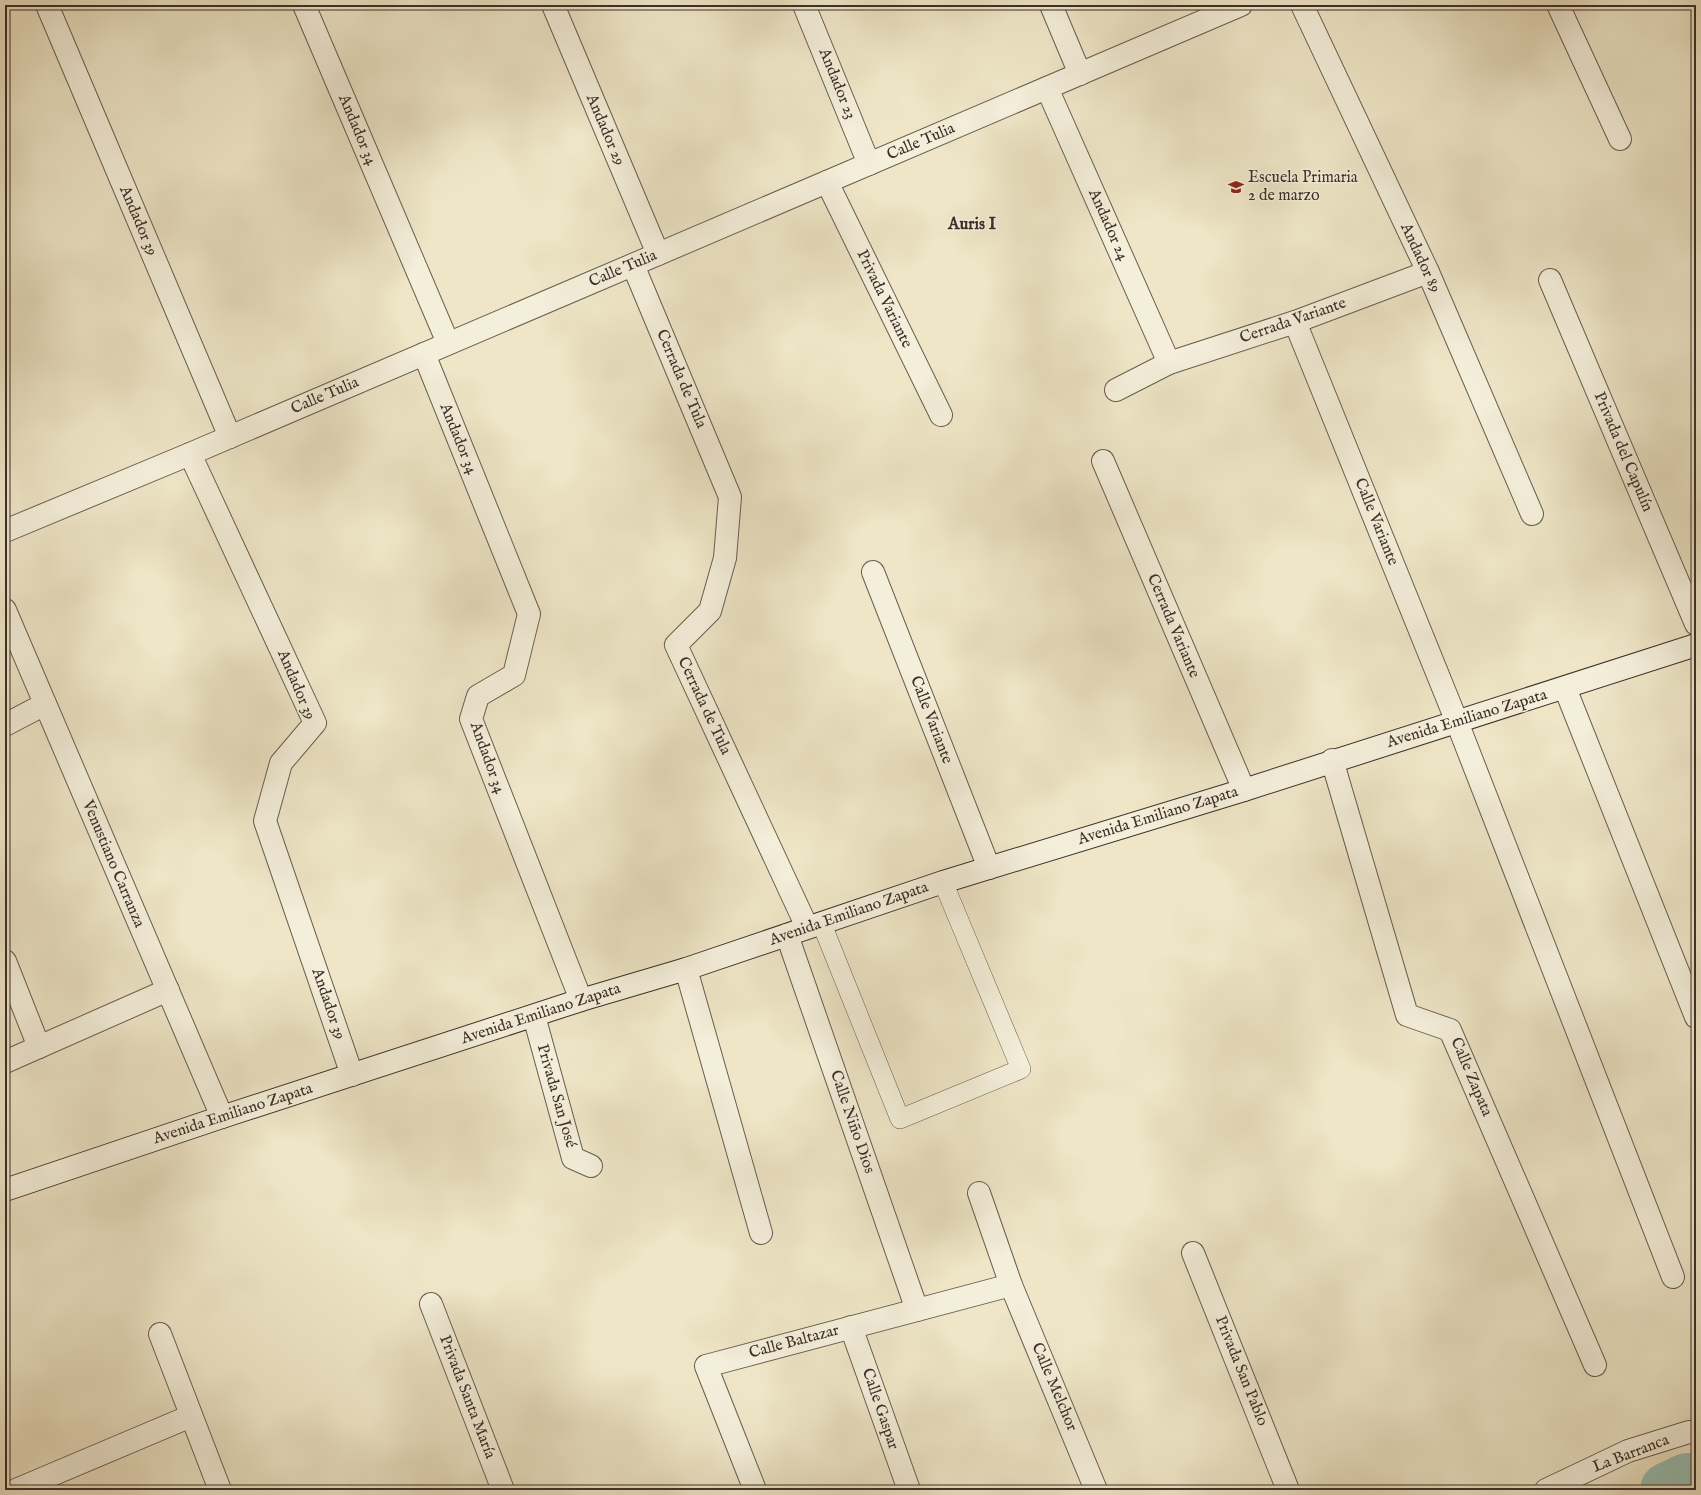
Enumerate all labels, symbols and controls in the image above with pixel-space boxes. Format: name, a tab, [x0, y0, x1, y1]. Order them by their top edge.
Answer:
street label: Andador 23	[813, 45, 860, 122]
street label: Andador 29	[581, 90, 629, 169]
street label: Andador 34	[333, 91, 381, 169]
street label: Calle Tulia	[884, 119, 958, 165]
place label: Escuela Primaria 2 de marzo	[1248, 168, 1358, 206]
school or university icon: Escuela Primaria 2 de marzo	[1227, 178, 1245, 196]
street label: Andador 39	[114, 182, 162, 259]
street label: Andador 24	[1083, 185, 1133, 264]
district label: Auris I	[947, 214, 997, 235]
street label: Andador 89	[1395, 219, 1445, 296]
street label: Calle Tulia	[586, 246, 660, 292]
street label: Privada Variante	[852, 247, 916, 351]
street label: Cerrada Variante	[1237, 293, 1349, 349]
street label: Cerrada de Tula	[651, 326, 711, 432]
street label: Calle Tulia	[288, 373, 362, 419]
street label: Privada del Capulín	[1589, 389, 1657, 515]
street label: Andador 34	[434, 400, 481, 478]
street label: Calle Variante	[1349, 475, 1403, 569]
street label: Cerrada Variante	[1142, 571, 1204, 681]
street label: Andador 39	[272, 646, 320, 723]
street label: Cerrada de Tula	[673, 654, 735, 758]
street label: Calle Variante	[905, 673, 957, 767]
street label: Avenida Emiliano Zapata	[1383, 685, 1550, 753]
street label: Andador 34	[464, 718, 509, 797]
street label: Avenida Emiliano Zapata	[1074, 782, 1241, 850]
street label: Venustiano Carranza	[77, 796, 149, 931]
street label: Avenida Emiliano Zapata	[766, 877, 931, 951]
street label: Andador 39	[306, 965, 350, 1042]
street label: Avenida Emiliano Zapata	[458, 979, 623, 1050]
street label: Calle Zapata	[1445, 1034, 1497, 1120]
street label: Privada San José	[532, 1042, 580, 1150]
street label: Calle Niño Dios	[825, 1068, 879, 1177]
street label: Avenida Emiliano Zapata	[150, 1079, 315, 1150]
street label: Privada San Pablo	[1210, 1313, 1272, 1429]
street label: Calle Baltazar	[747, 1320, 841, 1364]
street label: Privada Santa María	[434, 1332, 500, 1462]
street label: Calle Melchor	[1026, 1340, 1082, 1434]
street label: Calle Gaspar	[857, 1366, 903, 1452]
street label: La Barranca	[1590, 1430, 1672, 1478]

